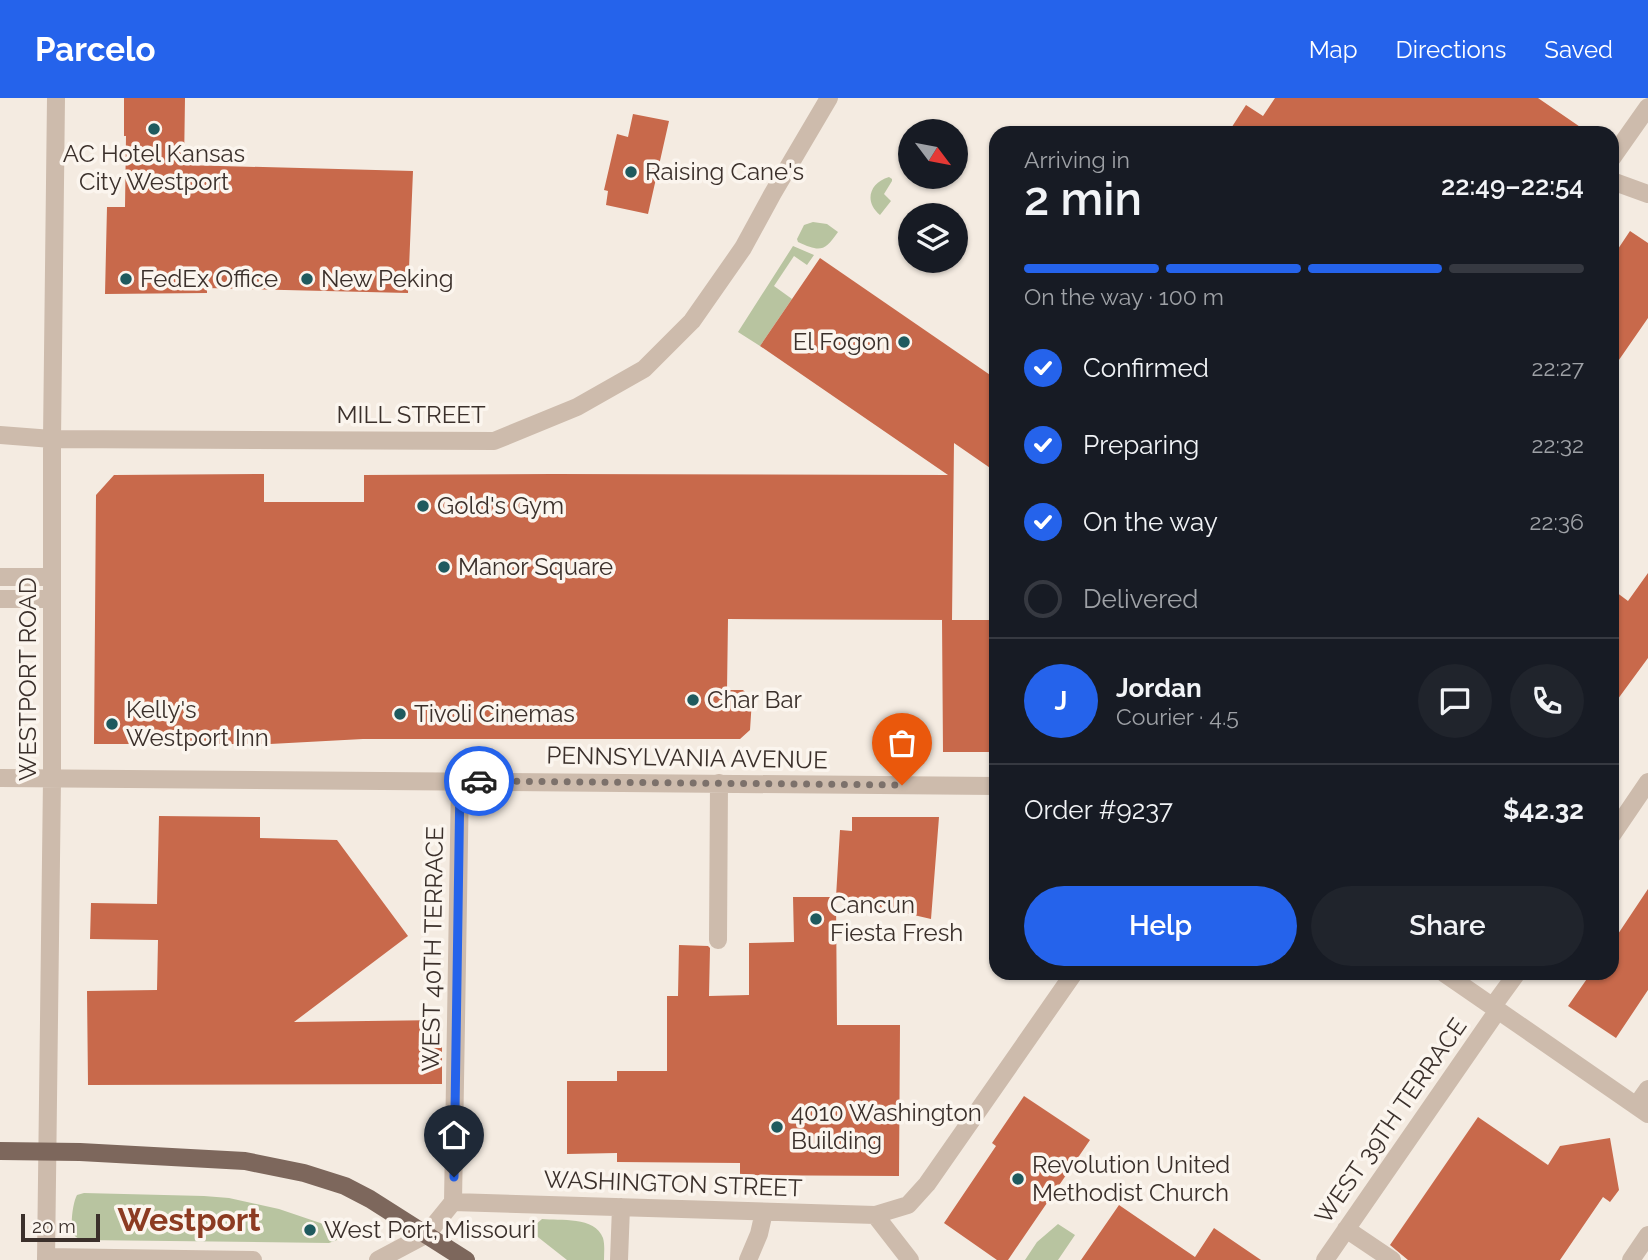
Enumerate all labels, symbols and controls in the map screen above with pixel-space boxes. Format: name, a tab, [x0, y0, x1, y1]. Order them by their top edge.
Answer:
text: Parcelo	[35, 30, 156, 69]
text: Map	[1309, 35, 1358, 64]
text: Directions	[1396, 35, 1506, 64]
text: Saved	[1544, 35, 1613, 64]
north arrow	[898, 119, 968, 189]
map controls	[898, 119, 968, 273]
marker: AC Hotel Kansas City Westport	[146, 121, 162, 137]
place label: AC Hotel Kansas City Westport	[63, 139, 245, 196]
text: Arriving in	[1024, 146, 1130, 173]
place label: Raising Cane's	[645, 157, 804, 186]
marker: Raising Cane's	[623, 164, 639, 180]
text: 22:49–22:54	[1441, 171, 1584, 201]
text: 2 min	[1024, 172, 1142, 226]
button: layers	[898, 203, 968, 273]
place label: FedEx Office	[140, 264, 278, 293]
place label: New Peking	[321, 264, 454, 293]
marker: FedEx Office	[118, 271, 134, 287]
marker: New Peking	[299, 271, 315, 287]
text: On the way · 100 m	[1024, 283, 1224, 310]
place label: El Fogon	[793, 327, 890, 356]
marker: El Fogon	[896, 334, 912, 350]
icon: check	[1024, 349, 1062, 387]
text: Confirmed	[1083, 353, 1209, 383]
text: 22:27	[1531, 354, 1584, 381]
street label: MILL STREET	[336, 400, 486, 429]
icon: check	[1024, 426, 1062, 464]
text: Preparing	[1083, 430, 1199, 460]
text: 22:32	[1531, 431, 1584, 458]
place label: Gold's Gym	[437, 491, 564, 520]
marker: Gold's Gym	[415, 498, 431, 514]
icon: check	[1024, 503, 1062, 541]
text: On the way	[1083, 507, 1218, 537]
text: 22:36	[1530, 508, 1584, 535]
place label: Manor Square	[458, 552, 613, 581]
marker: Manor Square	[436, 559, 452, 575]
street label: WESTPORT ROAD	[13, 577, 42, 781]
text: Delivered	[1083, 584, 1198, 614]
button: chat	[1418, 664, 1492, 738]
button: phone	[1510, 664, 1584, 738]
text: Jordan	[1116, 673, 1202, 703]
place label: Char Bar	[707, 685, 803, 714]
text: J	[1055, 686, 1067, 716]
marker: Char Bar	[685, 692, 701, 708]
place label: Kelly's Westport Inn	[126, 695, 269, 752]
place label: Tivoli Cinemas	[414, 699, 575, 728]
text: Courier · 4.5	[1116, 703, 1239, 730]
marker: Tivoli Cinemas	[392, 706, 408, 722]
pin	[872, 713, 932, 785]
marker: Kelly's Westport Inn	[104, 716, 120, 732]
icon: bag	[883, 724, 921, 762]
street label: PENNSYLVANIA AVENUE	[546, 741, 828, 774]
courier	[444, 746, 514, 816]
icon: car	[460, 762, 498, 800]
text: Order #9237	[1024, 795, 1173, 825]
text: $42.32	[1503, 795, 1584, 825]
street label: WEST 40TH TERRACE	[416, 826, 449, 1072]
button: Help	[1024, 886, 1297, 966]
button: Share	[1311, 886, 1584, 966]
place label: Cancun Fiesta Fresh	[830, 890, 963, 947]
marker: Cancun Fiesta Fresh	[808, 911, 824, 927]
street label: WEST 39TH TERRACE	[1309, 1012, 1473, 1229]
place label: 4010 Washington Building	[791, 1098, 982, 1155]
pin	[424, 1105, 484, 1177]
icon: home	[435, 1116, 473, 1154]
marker: 4010 Washington Building	[769, 1119, 785, 1135]
place label: Revolution United Methodist Church	[1032, 1150, 1230, 1207]
street label: WASHINGTON STREET	[543, 1164, 803, 1203]
marker: Revolution United Methodist Church	[1010, 1171, 1026, 1187]
district label: Westport	[118, 1201, 261, 1238]
scale bar	[21, 1211, 100, 1243]
text: 20 m	[32, 1215, 76, 1237]
place label: West Port, Missouri	[324, 1215, 536, 1244]
marker: West Port, Missouri	[302, 1222, 318, 1238]

